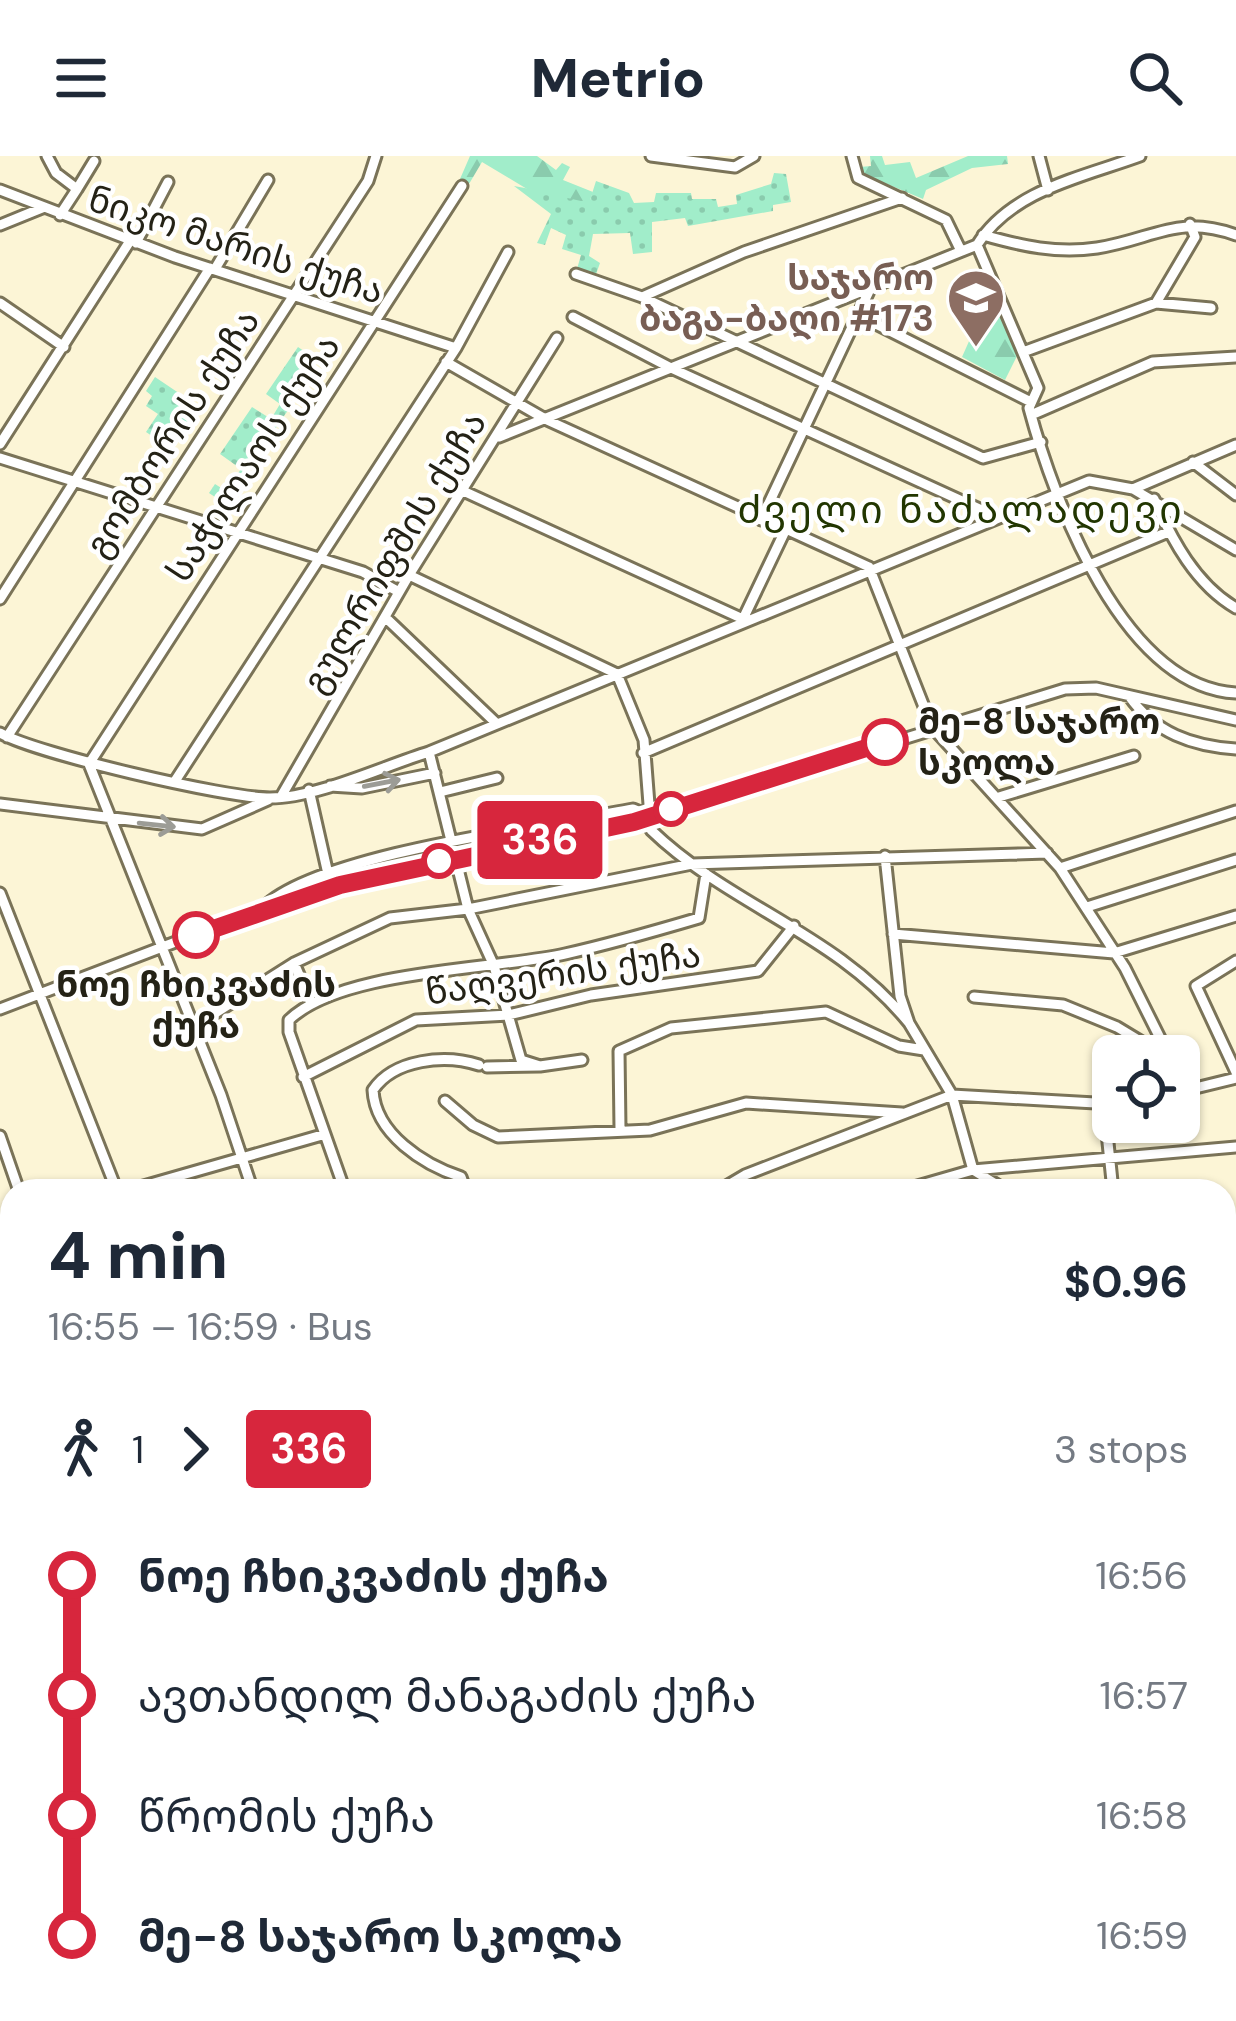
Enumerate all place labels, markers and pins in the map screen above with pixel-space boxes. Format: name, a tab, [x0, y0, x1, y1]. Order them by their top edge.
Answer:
place label: საჯარო ბაგა-ბაღი #173	[639, 254, 934, 342]
school or university icon: საჯარო ბაგა-ბაღი #173	[945, 267, 1007, 349]
place label: მე-8 საჯარო სკოლა	[918, 698, 1160, 786]
marker: მე-8 საჯარო სკოლა	[863, 720, 907, 764]
unlabelled marker	[655, 793, 687, 825]
unlabelled marker	[423, 845, 455, 877]
marker: ნოე ჩხიკვაძის ქუჩა	[174, 913, 218, 957]
place label: ნოე ჩხიკვაძის ქუჩა	[56, 961, 336, 1049]

